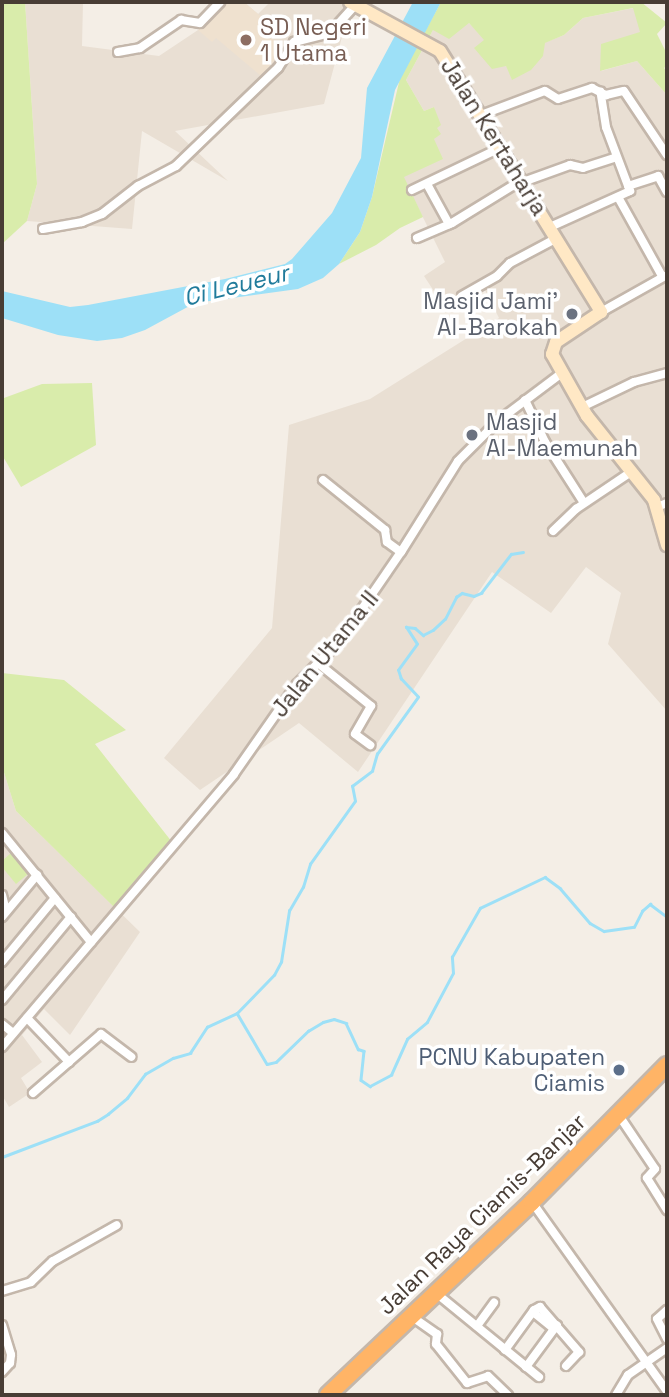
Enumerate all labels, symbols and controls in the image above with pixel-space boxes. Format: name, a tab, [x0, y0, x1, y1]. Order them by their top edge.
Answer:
place label: SD Negeri 1 Utama	[260, 13, 367, 67]
marker: SD Negeri 1 Utama	[238, 32, 254, 48]
street label: Jalan Kertaharja	[435, 54, 553, 220]
water label: Ci Leueur	[180, 258, 292, 312]
place label: Masjid Jami' Al-Barokah	[423, 287, 558, 341]
marker: Masjid Jami' Al-Barokah	[564, 306, 580, 322]
place label: Masjid Al-Maemunah	[486, 408, 638, 462]
marker: Masjid Al-Maemunah	[464, 427, 480, 443]
street label: Jalan Utama II	[266, 585, 384, 723]
place label: PCNU Kabupaten Ciamis	[419, 1043, 605, 1097]
marker: PCNU Kabupaten Ciamis	[611, 1062, 627, 1078]
street label: Jalan Raya Ciamis-Banjar	[373, 1108, 591, 1320]

